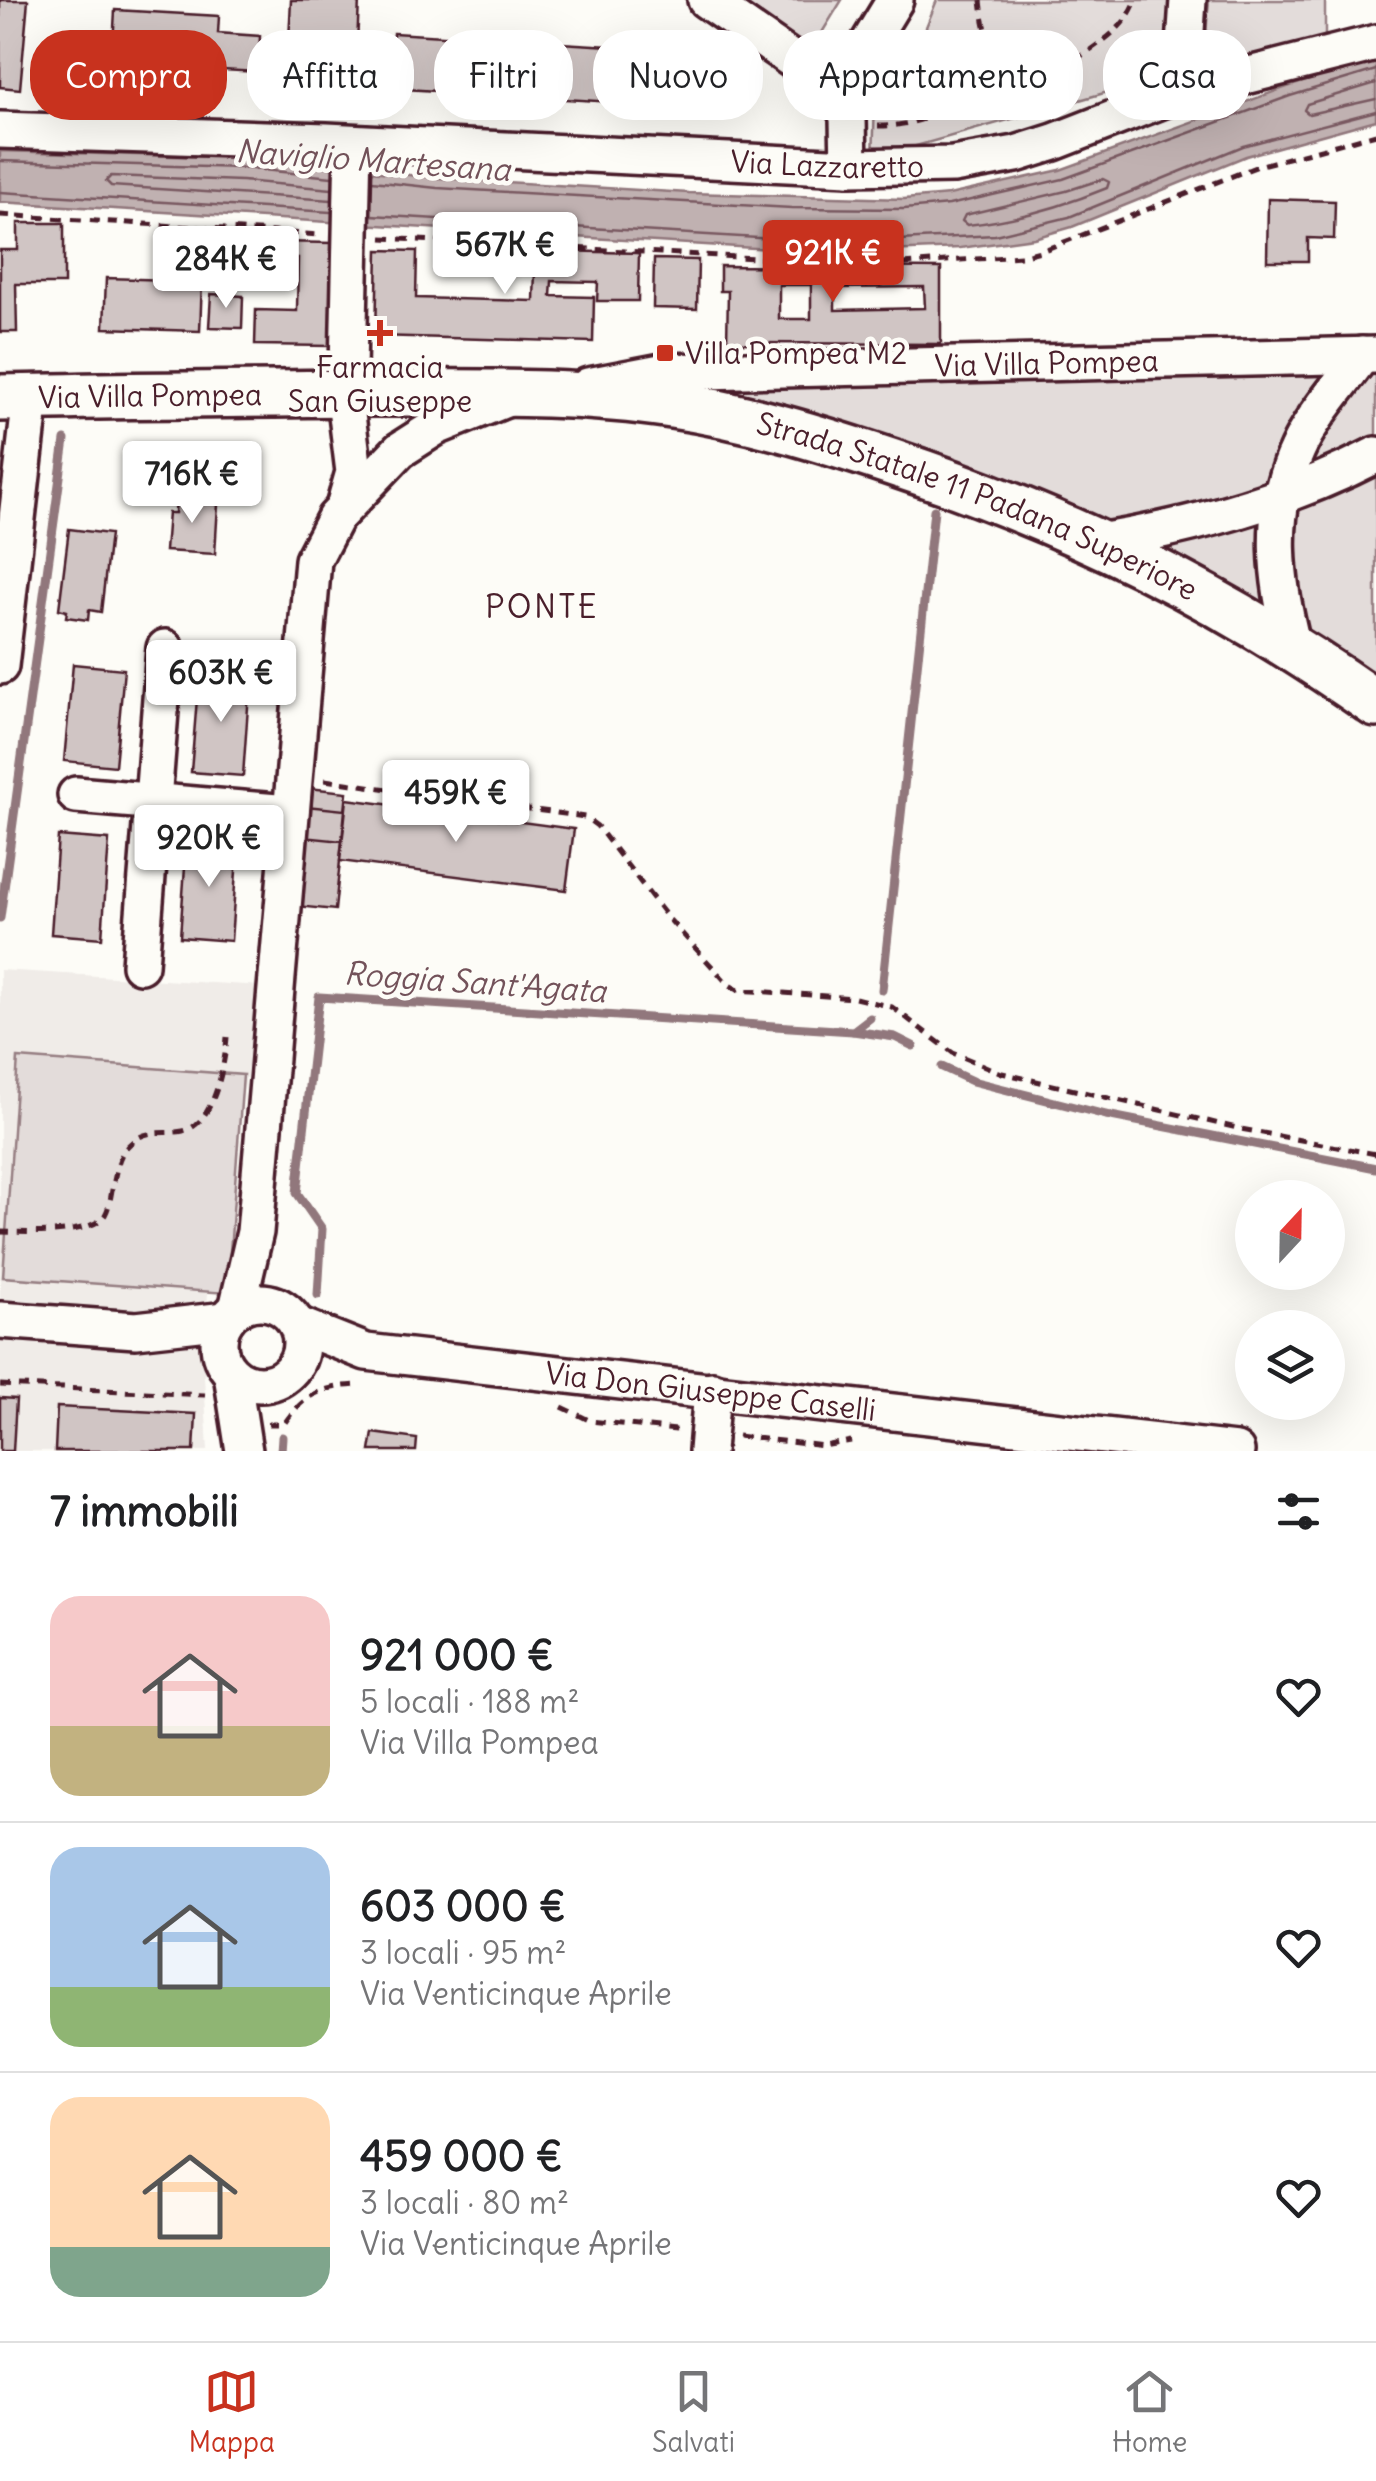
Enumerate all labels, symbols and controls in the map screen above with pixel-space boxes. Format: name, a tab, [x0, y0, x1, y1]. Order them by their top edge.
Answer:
chip: Compra	[30, 30, 227, 120]
chip: Affitta	[247, 30, 414, 120]
chip: Filtri	[434, 30, 573, 120]
chip: Nuovo	[593, 30, 763, 120]
chip: Appartamento	[783, 30, 1083, 120]
chip: Casa	[1103, 30, 1251, 120]
water label: Naviglio Martesana	[234, 130, 513, 190]
street label: Via Lazzaretto	[730, 142, 924, 186]
pin: 567K €	[424, 212, 586, 297]
pin: 921K €	[752, 220, 914, 305]
text: 567K €	[455, 224, 555, 265]
pin: 284K €	[145, 226, 307, 311]
text: 921K €	[785, 232, 881, 273]
text: 284K €	[175, 238, 277, 279]
marker: Farmacia San Giuseppe	[369, 322, 391, 344]
place label: Villa Pompea M2	[685, 334, 907, 372]
street label: Via Villa Pompea	[934, 341, 1159, 384]
marker: Villa Pompea M2	[654, 342, 676, 364]
place label: Farmacia San Giuseppe	[288, 348, 472, 420]
street label: Via Villa Pompea	[38, 375, 262, 416]
street label: Strada Statale 11 Padana Superiore	[753, 404, 1204, 608]
pin: 716K €	[111, 441, 273, 526]
text: 716K €	[145, 453, 239, 494]
district label: PONTE	[485, 586, 599, 627]
pin: 603K €	[140, 640, 302, 725]
text: 603K €	[168, 652, 274, 693]
pin: 459K €	[375, 760, 537, 845]
text: 459K €	[404, 772, 508, 813]
pin: 920K €	[128, 805, 290, 890]
text: 920K €	[157, 817, 261, 858]
water label: Roggia Sant'Agata	[343, 952, 609, 1012]
north arrow	[1235, 1180, 1345, 1290]
map controls	[1235, 1180, 1345, 1420]
button: layers	[1235, 1310, 1345, 1420]
street label: Via Don Giuseppe Caselli	[543, 1354, 878, 1429]
icon: filters	[1271, 1484, 1326, 1539]
text: 7 immobili	[50, 1485, 239, 1537]
text: 921 000 €	[360, 1629, 554, 1681]
icon: home	[130, 1636, 250, 1756]
icon: heart	[1271, 1669, 1326, 1724]
text: 5 locali · 188 m²	[360, 1681, 579, 1722]
text: Via Villa Pompea	[360, 1722, 599, 1763]
text: 603 000 €	[360, 1880, 566, 1932]
icon: home	[130, 1887, 250, 2007]
icon: heart	[1271, 1920, 1326, 1975]
text: 3 locali · 95 m²	[360, 1932, 566, 1973]
text: Via Venticinque Aprile	[360, 1973, 672, 2014]
text: 459 000 €	[360, 2130, 562, 2182]
icon: home	[130, 2137, 250, 2257]
icon: heart	[1271, 2170, 1326, 2225]
text: 3 locali · 80 m²	[360, 2182, 569, 2223]
text: Via Venticinque Aprile	[360, 2223, 672, 2264]
tab: Mappa	[189, 2364, 275, 2460]
tab: Salvati	[652, 2364, 735, 2460]
tab: Home	[1112, 2364, 1187, 2460]

